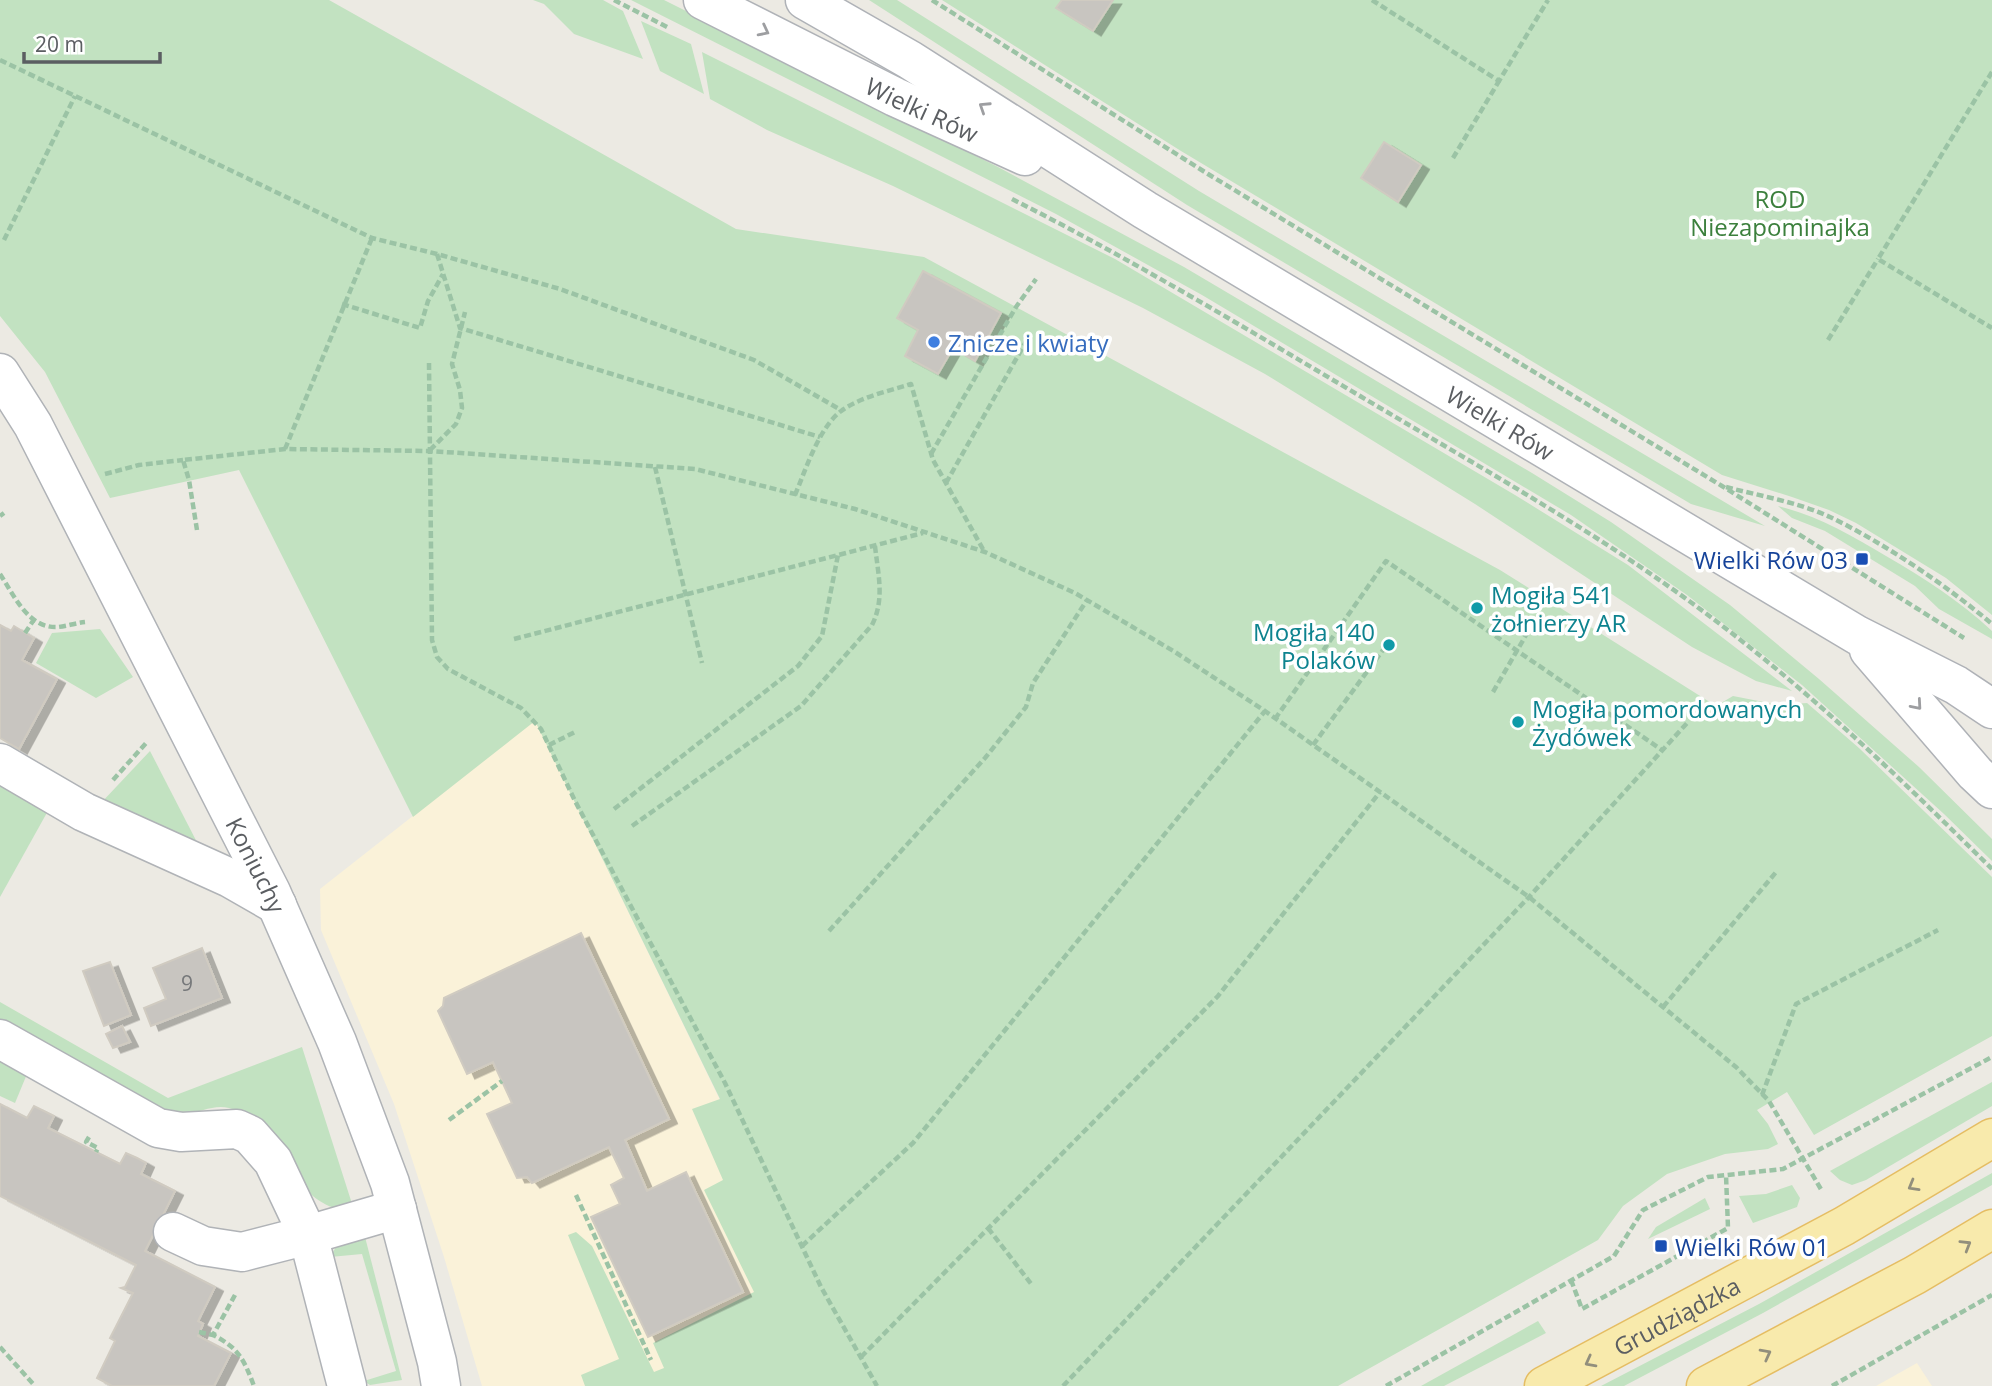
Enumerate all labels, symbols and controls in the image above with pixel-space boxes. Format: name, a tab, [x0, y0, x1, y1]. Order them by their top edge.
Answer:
scale bar	[24, 21, 161, 65]
one-way arrow	[757, 22, 769, 36]
text: 20 m	[35, 30, 84, 58]
street label: Wielki Rów	[860, 69, 984, 149]
one-way arrow	[979, 102, 992, 115]
park label: ROD Niezapominajka	[1690, 182, 1870, 243]
place label: Znicze i kwiaty	[948, 326, 1109, 359]
marker: Znicze i kwiaty	[926, 334, 942, 350]
street label: Wielki Rów	[1441, 377, 1561, 468]
place label: Wielki Rów 03	[1694, 543, 1848, 576]
marker: Wielki Rów 03	[1854, 551, 1870, 567]
place label: Mogiła 541 żołnierzy AR	[1491, 578, 1626, 639]
marker: Mogiła 541 żołnierzy AR	[1469, 600, 1485, 616]
place label: Mogiła 140 Polaków	[1253, 615, 1375, 676]
marker: Mogiła 140 Polaków	[1381, 637, 1397, 653]
place label: Mogiła pomordowanych Żydówek	[1532, 692, 1802, 753]
one-way arrow	[1909, 697, 1921, 710]
marker: Mogiła pomordowanych Żydówek	[1510, 714, 1526, 730]
street label: Koniuchy	[219, 811, 295, 918]
house number: 9	[181, 969, 193, 997]
one-way arrow	[1907, 1178, 1920, 1191]
place label: Wielki Rów 01	[1675, 1230, 1829, 1263]
marker: Wielki Rów 01	[1653, 1238, 1669, 1254]
one-way arrow	[1958, 1240, 1971, 1253]
street label: Grudziądzka	[1607, 1268, 1746, 1363]
one-way arrow	[1759, 1349, 1771, 1362]
one-way arrow	[1584, 1353, 1597, 1367]

